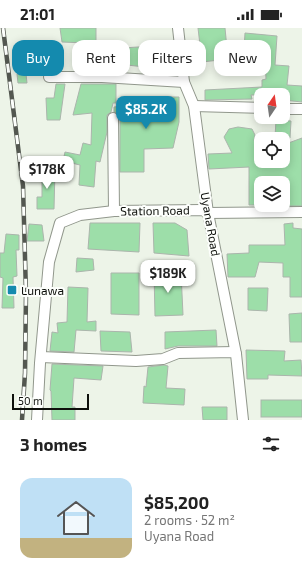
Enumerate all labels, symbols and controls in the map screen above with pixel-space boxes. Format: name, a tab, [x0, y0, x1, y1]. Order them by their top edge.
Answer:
text: 21:01	[20, 5, 55, 23]
chip: Buy	[12, 40, 64, 76]
chip: Rent	[72, 40, 130, 76]
chip: Filters	[138, 40, 206, 76]
chip: New	[214, 40, 271, 76]
north arrow	[254, 88, 290, 124]
map controls	[254, 88, 290, 212]
pin: $85.2K	[113, 96, 179, 130]
text: $85.2K	[125, 101, 167, 117]
button: locate	[254, 132, 290, 168]
pin: $178K	[19, 156, 75, 190]
text: $178K	[29, 161, 65, 177]
button: layers	[254, 176, 290, 212]
street label: Uyana Road	[198, 191, 224, 257]
street label: Station Road	[120, 202, 190, 218]
pin: $189K	[140, 260, 196, 294]
text: $189K	[149, 265, 187, 281]
place label: Lunawa	[21, 283, 64, 297]
marker: Lunawa	[6, 284, 18, 296]
scale bar	[12, 392, 89, 411]
text: 50 m	[18, 394, 43, 407]
icon: filters	[260, 433, 282, 455]
text: 3 homes	[20, 434, 87, 454]
text: $85,200	[144, 492, 209, 512]
icon: home	[52, 494, 100, 542]
text: 2 rooms · 52 m²	[144, 512, 235, 528]
text: Uyana Road	[144, 528, 214, 544]

